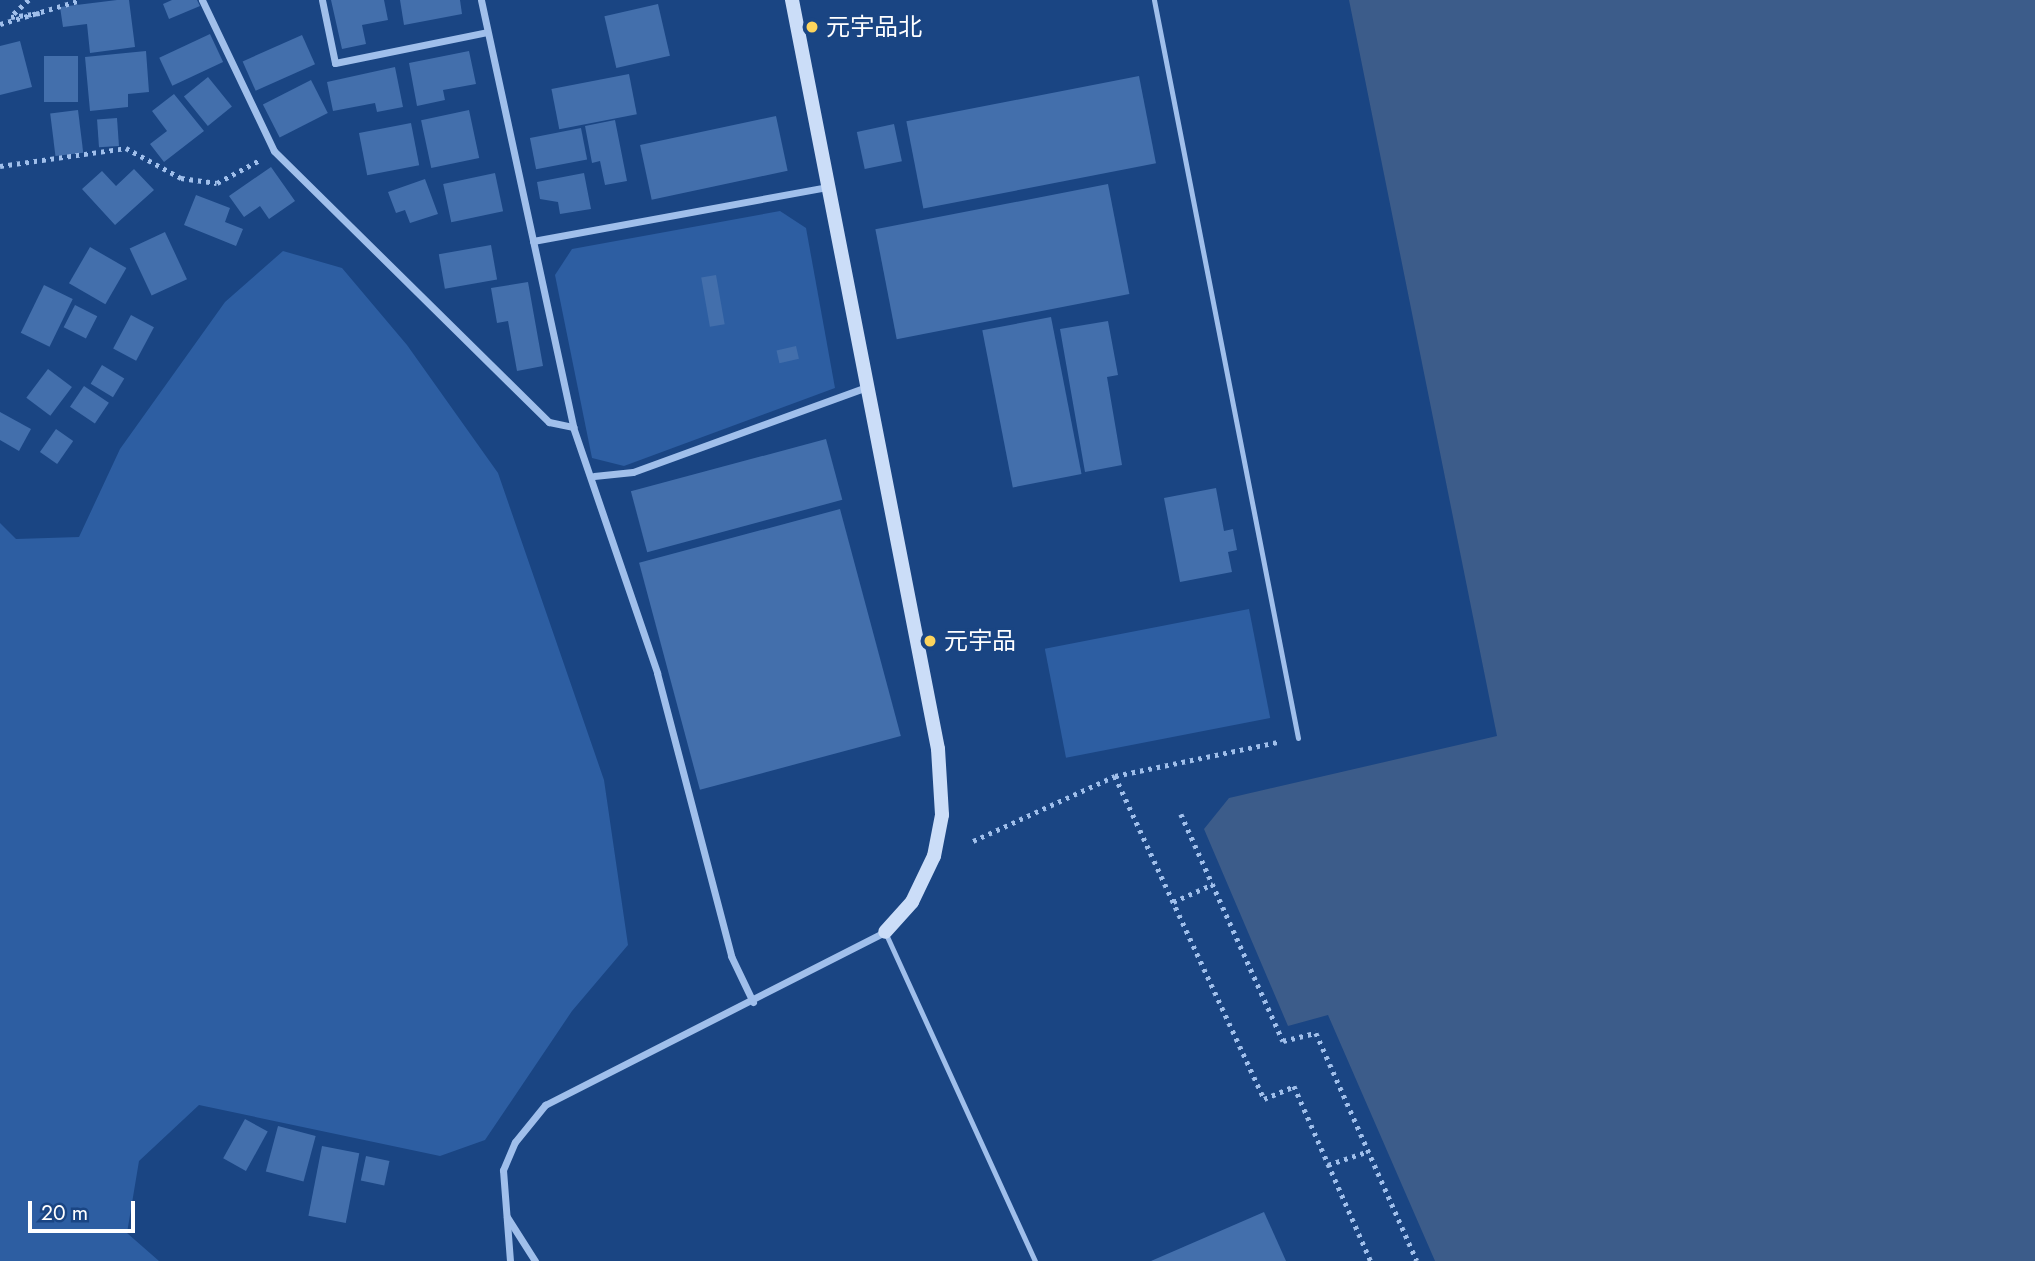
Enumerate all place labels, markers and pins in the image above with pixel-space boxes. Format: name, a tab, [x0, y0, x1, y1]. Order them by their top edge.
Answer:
place label: 元宇品北	[826, 13, 922, 41]
marker: 元宇品北	[804, 19, 820, 35]
place label: 元宇品	[944, 627, 1016, 655]
marker: 元宇品	[922, 633, 938, 649]

